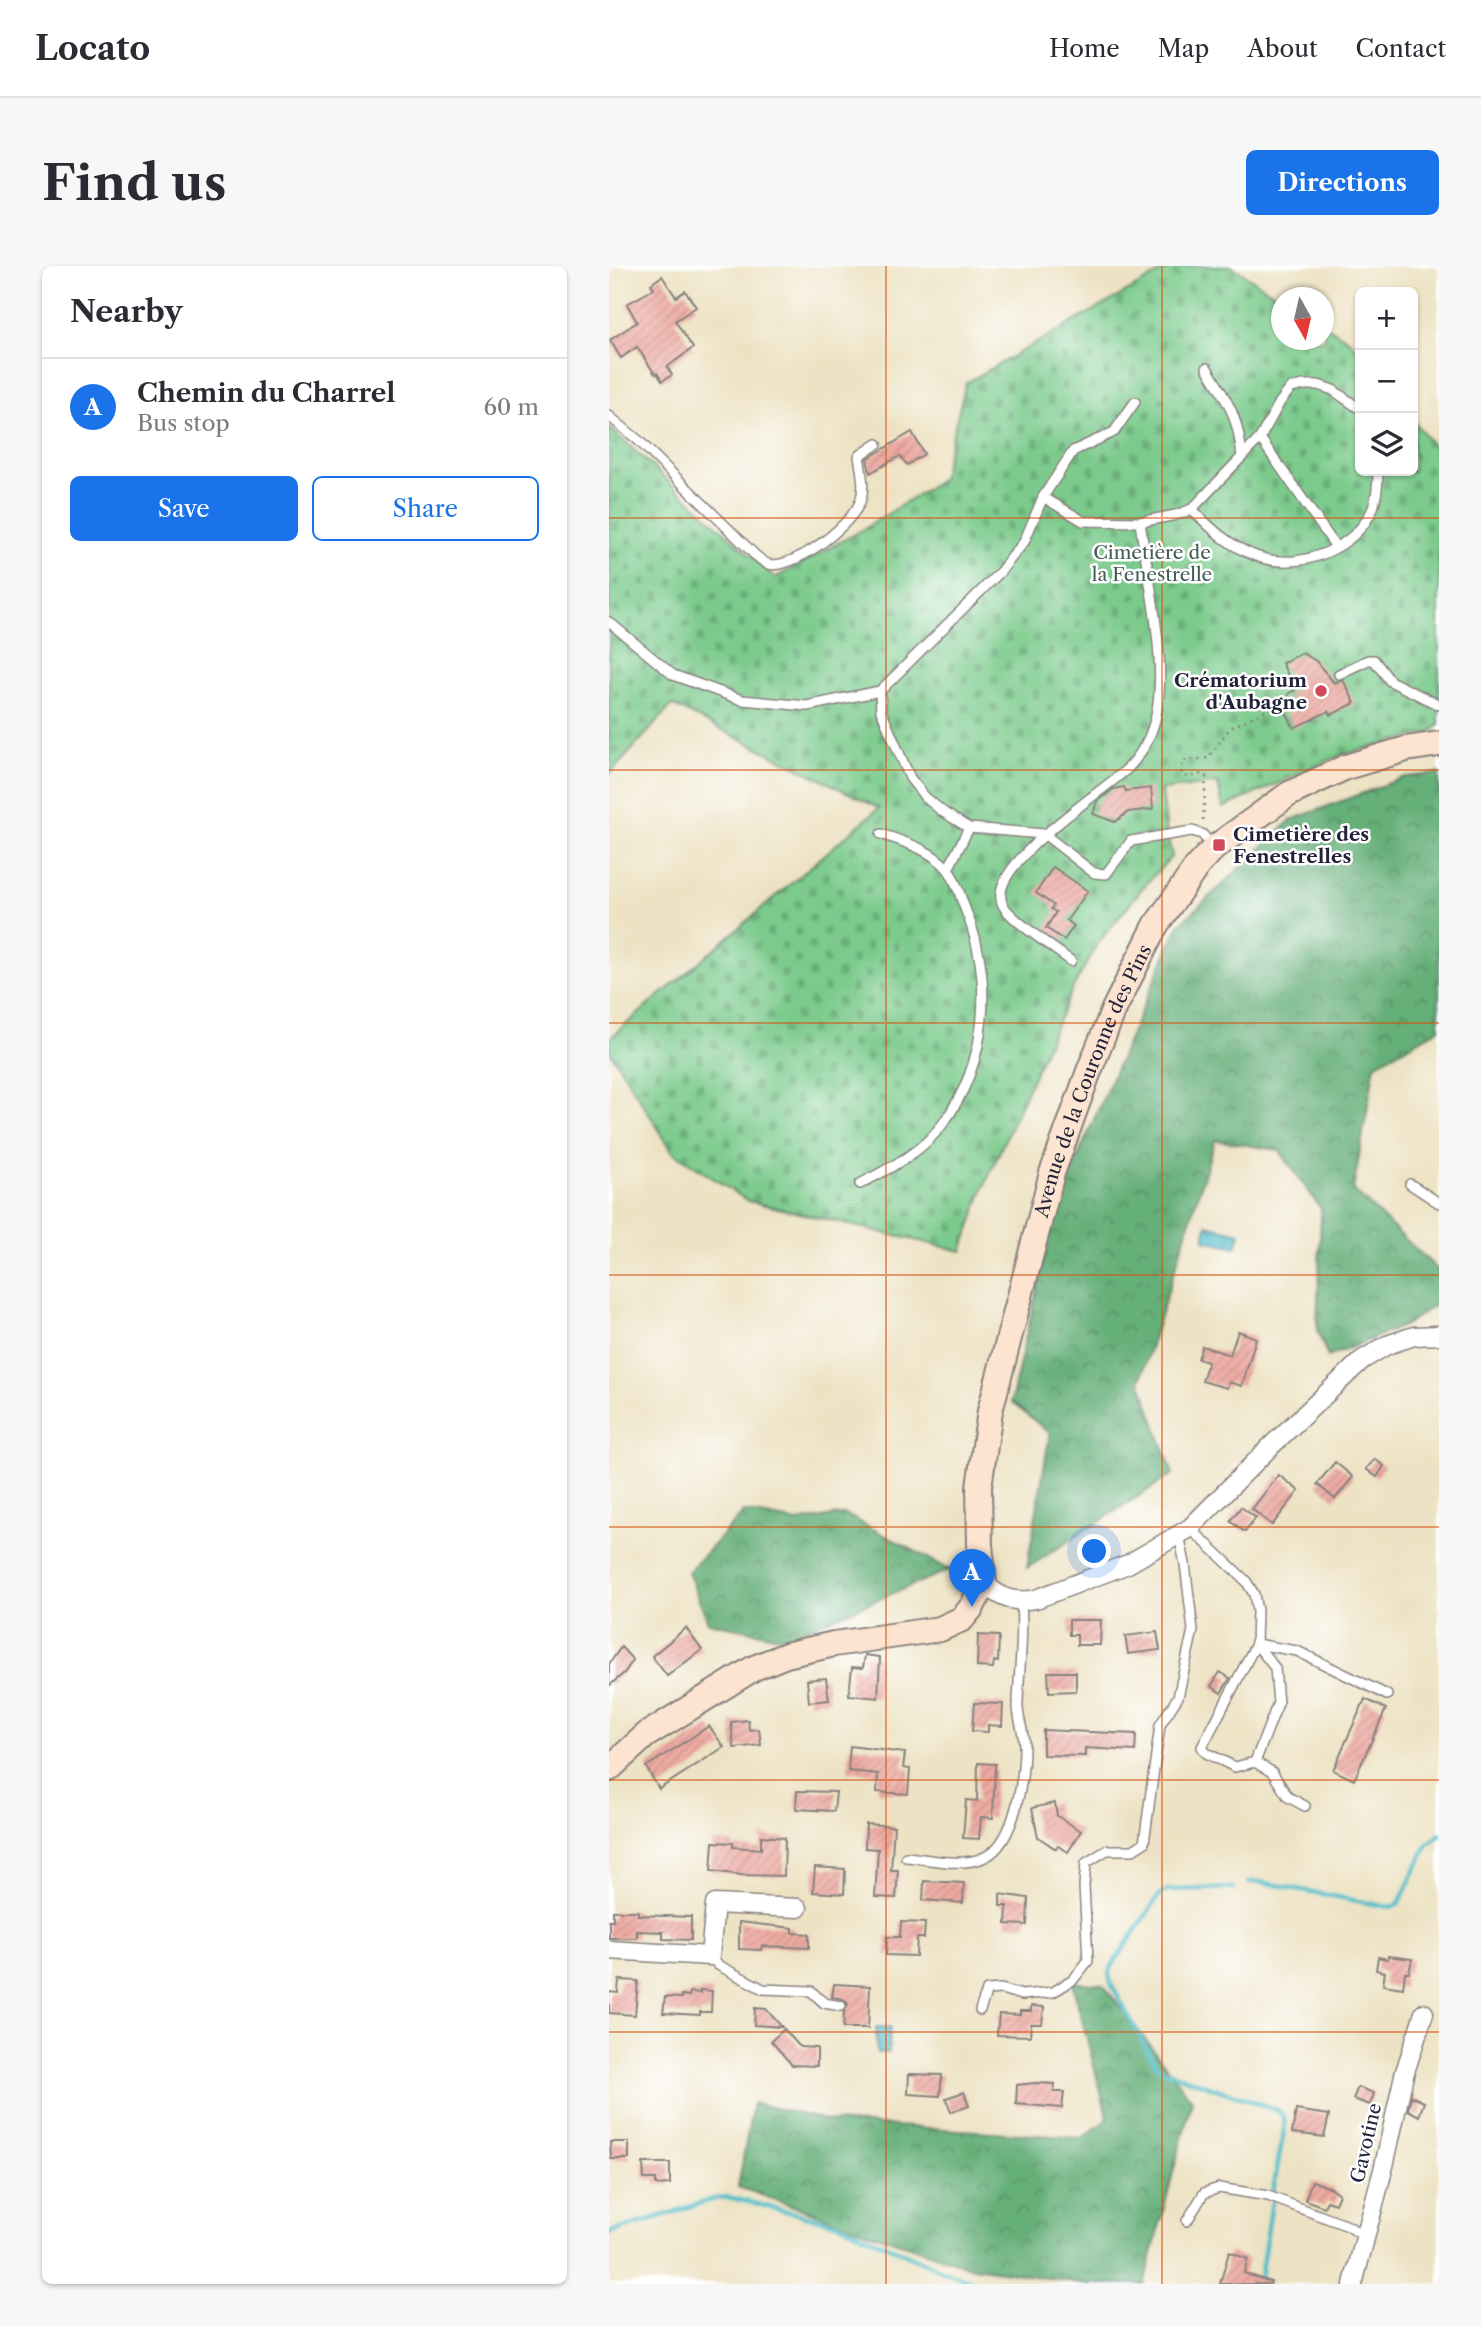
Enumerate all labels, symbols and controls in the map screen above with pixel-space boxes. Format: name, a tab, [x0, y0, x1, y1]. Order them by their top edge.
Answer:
text: Locato	[35, 28, 150, 69]
text: Home	[1049, 34, 1120, 63]
text: Map	[1158, 34, 1209, 63]
text: About	[1247, 34, 1318, 63]
text: Contact	[1356, 34, 1446, 63]
button: Directions	[1246, 150, 1439, 215]
text: Find us	[42, 152, 226, 213]
north arrow	[1271, 287, 1334, 350]
map controls	[1355, 287, 1418, 476]
button: +	[1355, 287, 1418, 350]
text: Nearby	[70, 293, 183, 330]
button: −	[1355, 350, 1418, 413]
text: Chemin du Charrel	[137, 377, 396, 409]
text: A	[84, 393, 102, 421]
text: 60 m	[483, 393, 539, 421]
text: Bus stop	[137, 409, 230, 437]
button: layers	[1355, 413, 1418, 476]
button: Save	[70, 476, 298, 541]
button: Share	[312, 476, 539, 541]
park label: Cimetière de la Fenestrelle	[1092, 541, 1212, 586]
place label: Crématorium d'Aubagne	[1174, 669, 1307, 714]
marker: Crématorium d'Aubagne	[1313, 683, 1329, 699]
place label: Cimetière des Fenestrelles	[1233, 823, 1369, 868]
marker: Cimetière des Fenestrelles	[1211, 837, 1227, 853]
street label: Avenue de la Couronne des Pins	[1029, 941, 1156, 1221]
your location	[1077, 1534, 1111, 1568]
pin: A	[949, 1549, 995, 1607]
street label: Gavotine	[1346, 2101, 1386, 2185]

